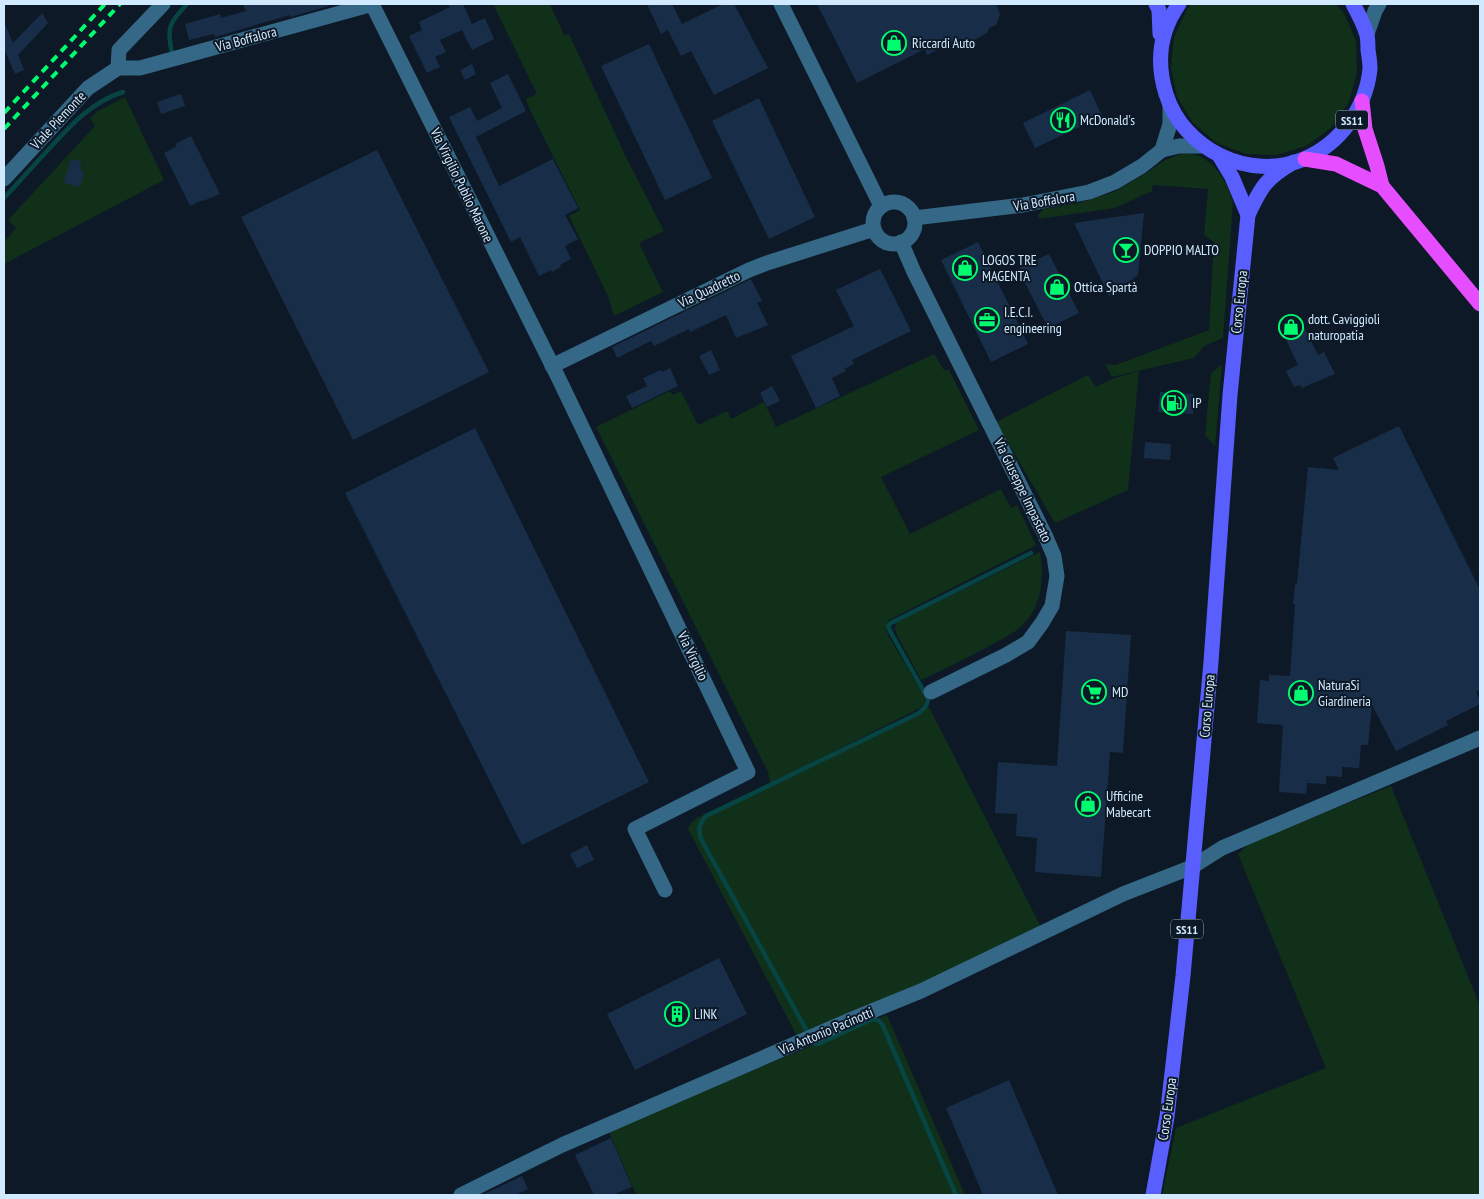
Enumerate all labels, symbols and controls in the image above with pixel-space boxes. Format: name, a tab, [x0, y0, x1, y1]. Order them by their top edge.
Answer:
street label: Via Boffalora	[213, 22, 278, 56]
shop icon: Riccardi Auto	[881, 30, 907, 56]
place label: Riccardi Auto	[912, 34, 975, 52]
street label: Viale Piemonte	[26, 87, 90, 154]
restaurant icon: McDonald's	[1050, 107, 1076, 133]
road number: SS11	[1336, 110, 1368, 130]
place label: McDonald's	[1080, 111, 1135, 129]
street label: Via Virgilio Publio Marone	[426, 124, 498, 245]
street label: Via Boffalora	[1011, 187, 1076, 215]
bar icon: DOPPIO MALTO	[1113, 237, 1139, 263]
place label: DOPPIO MALTO	[1144, 241, 1219, 259]
place label: LOGOS TRE MAGENTA	[982, 251, 1037, 285]
shop icon: LOGOS TRE MAGENTA	[952, 255, 978, 281]
street label: Via Quadretto	[674, 266, 743, 312]
street label: Corso Europa	[1227, 270, 1251, 334]
shop icon: Ottica Spartà	[1044, 274, 1070, 300]
place label: Ottica Spartà	[1074, 278, 1137, 296]
place label: I.E.C.I. engineering	[1004, 303, 1062, 337]
office icon: I.E.C.I. engineering	[974, 307, 1000, 333]
place label: dott. Caviggioli naturopatia	[1308, 310, 1380, 344]
shop icon: dott. Caviggioli naturopatia	[1278, 314, 1304, 340]
fuel station icon: IP	[1161, 390, 1187, 416]
place label: IP	[1192, 394, 1202, 412]
street label: Via Giuseppe Impastato	[990, 434, 1056, 545]
street label: Via Virgilio	[673, 628, 713, 684]
street label: Corso Europa	[1195, 674, 1219, 738]
place label: NaturaSi Giardineria	[1318, 676, 1371, 710]
supermarket icon: MD	[1081, 679, 1107, 705]
shop icon: NaturaSi Giardineria	[1288, 680, 1314, 706]
place label: MD	[1112, 683, 1128, 701]
place label: Ufficine Mabecart	[1106, 787, 1151, 821]
shop icon: Ufficine Mabecart	[1075, 791, 1101, 817]
road number: SS11	[1171, 920, 1203, 939]
building icon: LINK	[664, 1001, 690, 1027]
street label: Via Antonio Pacinotti	[775, 1003, 876, 1059]
place label: LINK	[694, 1005, 718, 1023]
street label: Corso Europa	[1154, 1076, 1180, 1142]

